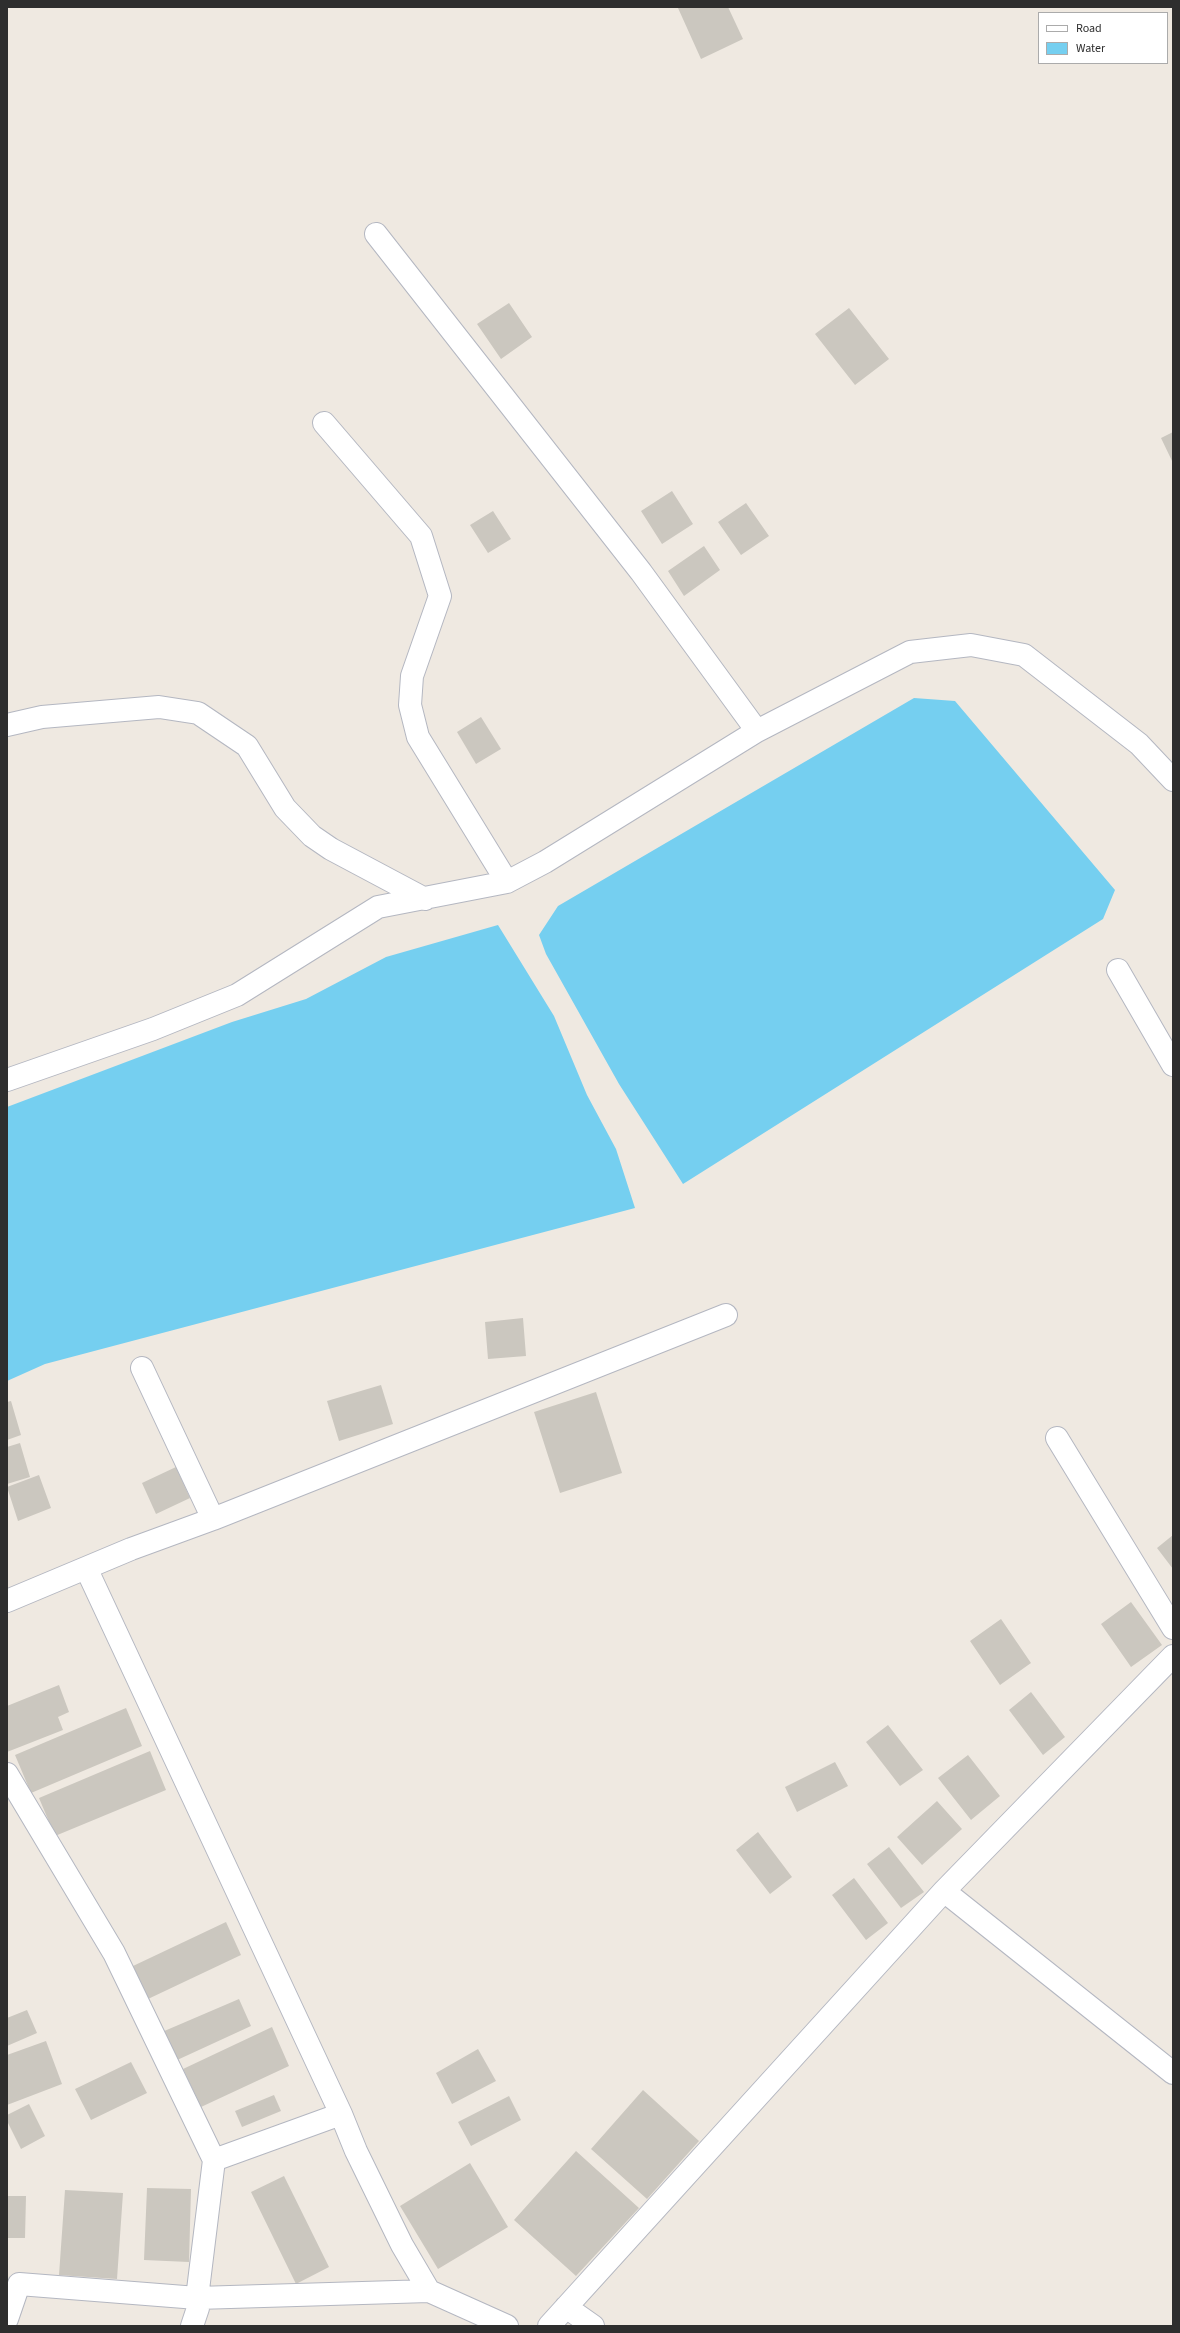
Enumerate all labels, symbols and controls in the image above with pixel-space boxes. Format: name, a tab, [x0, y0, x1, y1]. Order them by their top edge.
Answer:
legend	[1038, 12, 1168, 64]
text: Road	[1076, 20, 1102, 37]
text: Water	[1076, 40, 1105, 57]

